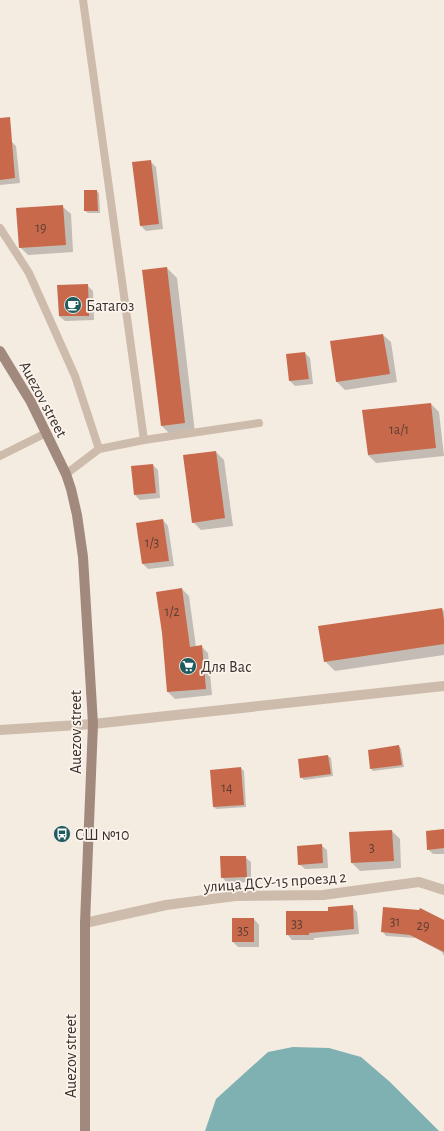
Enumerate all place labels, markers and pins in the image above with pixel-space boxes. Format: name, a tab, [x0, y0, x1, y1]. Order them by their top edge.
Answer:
cafe icon: Батагоз	[63, 295, 83, 315]
place label: Батагоз	[86, 298, 134, 314]
supermarket icon: Для Вас	[178, 656, 198, 676]
place label: Для Вас	[201, 659, 252, 675]
bus stop icon: СШ №10	[52, 824, 72, 844]
place label: СШ №10	[75, 827, 129, 843]

